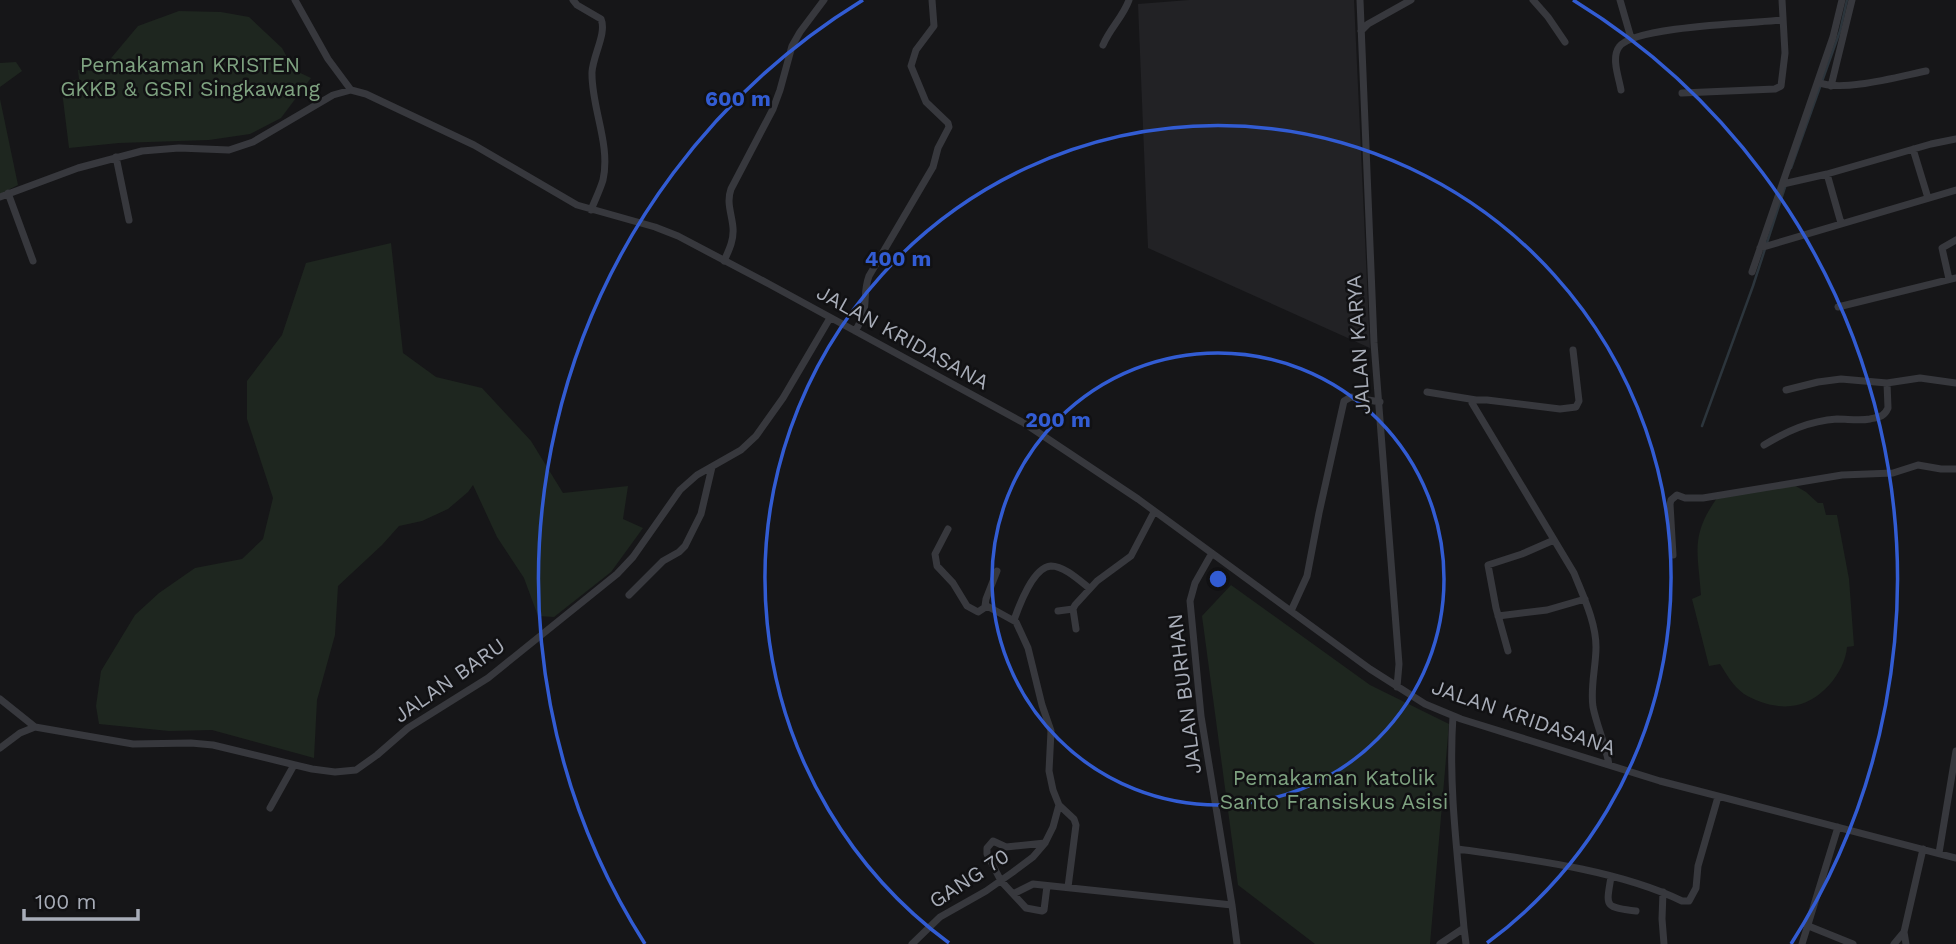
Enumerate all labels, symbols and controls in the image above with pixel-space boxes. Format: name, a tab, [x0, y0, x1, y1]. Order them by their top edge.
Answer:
park label: Pemakaman KRISTEN GKKB & GSRI Singkawang	[60, 52, 321, 101]
text: 600 m	[705, 86, 771, 111]
text: 400 m	[865, 246, 931, 271]
street label: JALAN KARYA	[1341, 274, 1375, 416]
street label: JALAN KRIDASANA	[813, 279, 994, 395]
text: 200 m	[1025, 407, 1091, 432]
centre of rings	[1206, 567, 1230, 591]
street label: JALAN BURHAN	[1162, 612, 1206, 776]
street label: JALAN BARU	[388, 632, 510, 728]
street label: JALAN KRIDASANA	[1429, 674, 1619, 760]
park label: Pemakaman Katolik Santo Fransiskus Asisi	[1220, 765, 1448, 814]
street label: GANG 70	[924, 843, 1014, 913]
scale bar	[24, 878, 138, 922]
text: 100 m	[35, 889, 97, 914]

